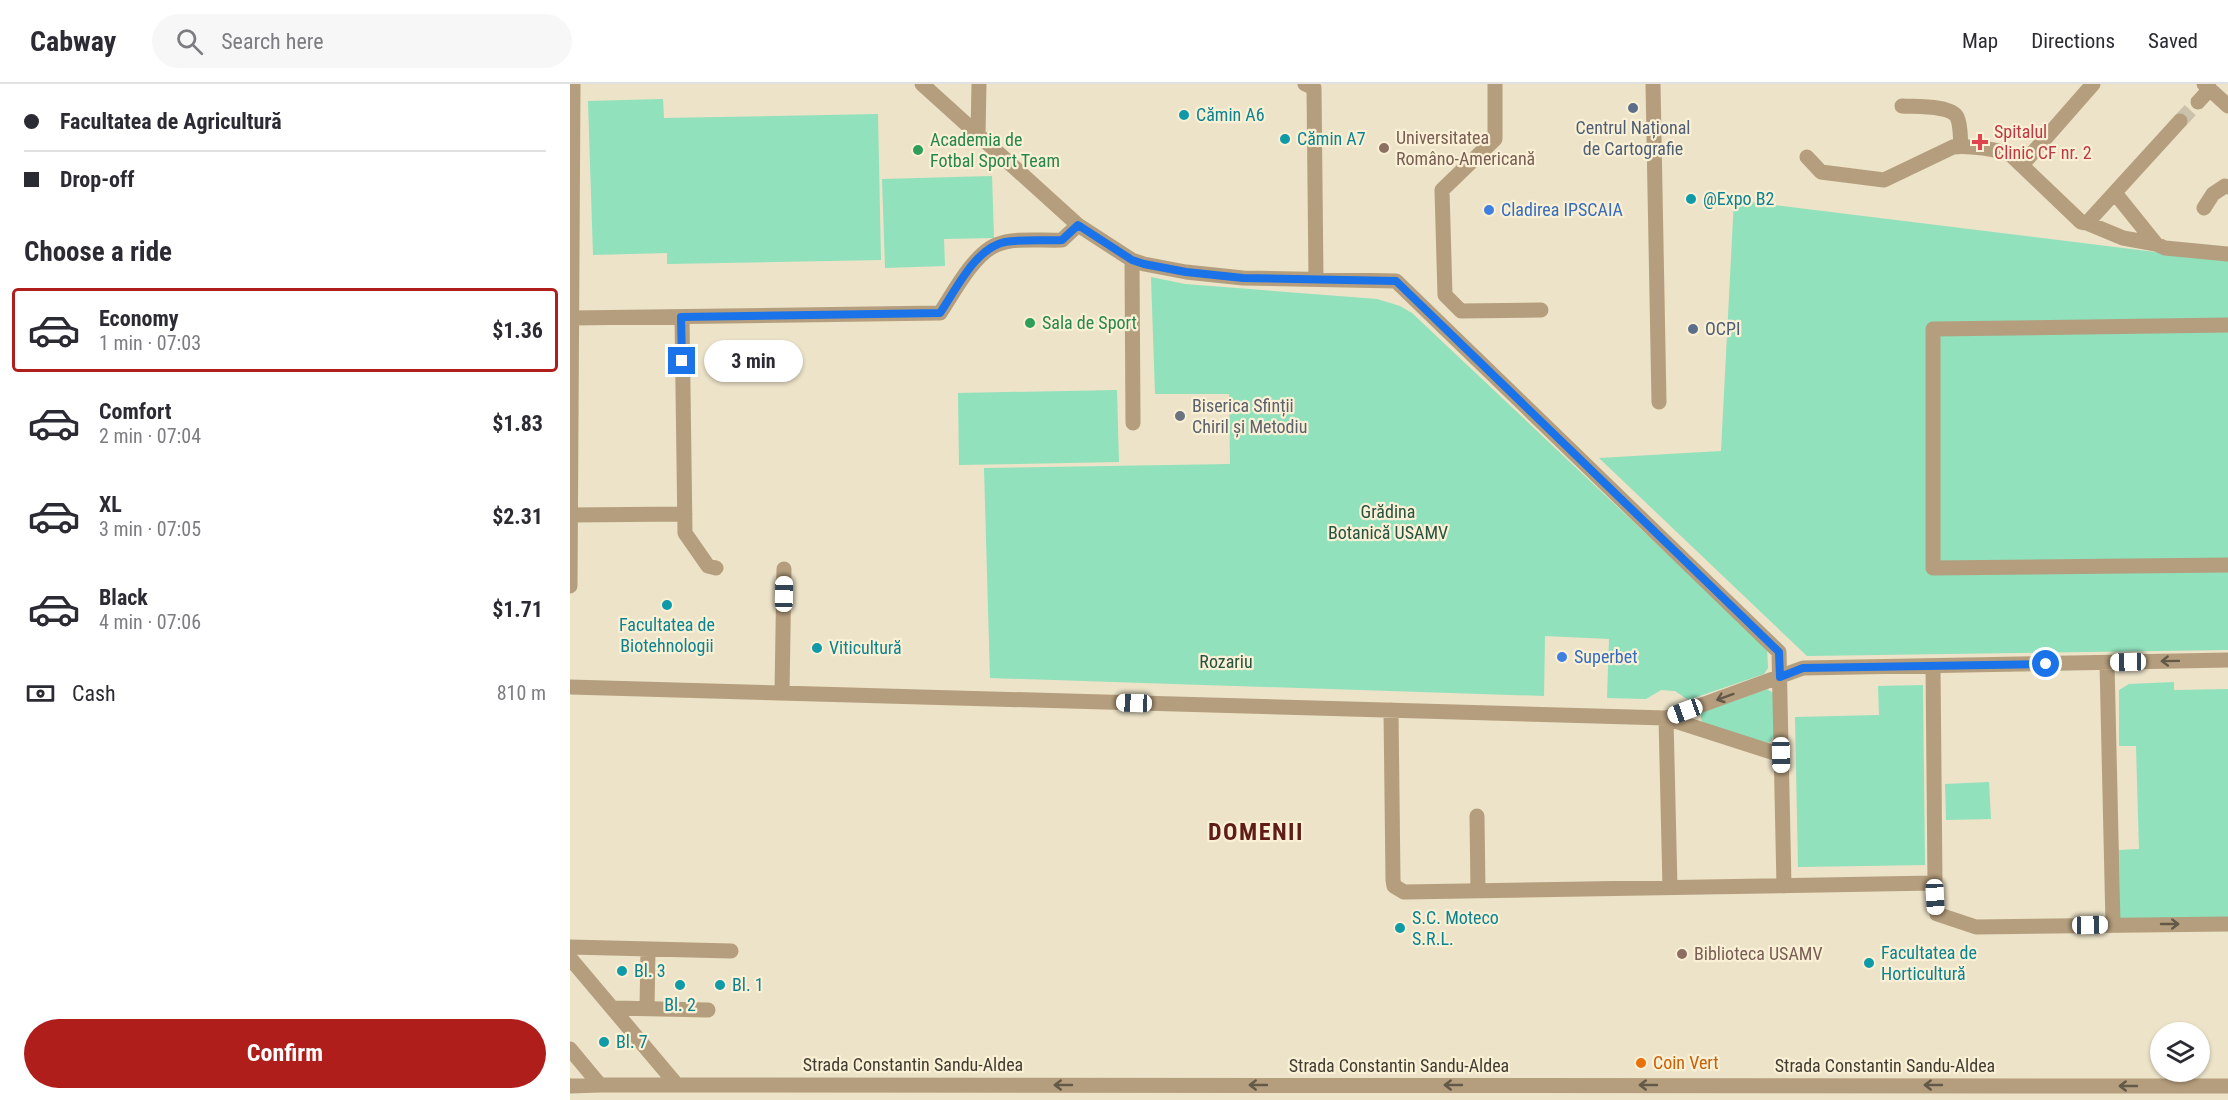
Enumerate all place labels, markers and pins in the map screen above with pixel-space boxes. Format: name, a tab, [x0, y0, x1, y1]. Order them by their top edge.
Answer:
marker: Centrul Național de Cartografie	[1626, 101, 1640, 115]
place label: Cămin A6	[1196, 104, 1265, 125]
marker: Cămin A6	[1177, 108, 1191, 122]
place label: Centrul Național de Cartografie	[1576, 117, 1690, 159]
place label: Spitalul Clinic CF nr. 2	[1994, 121, 2092, 163]
place label: Universitatea Româno-Americană	[1396, 127, 1535, 169]
place label: Cămin A7	[1297, 128, 1366, 149]
place label: Academia de Fotbal Sport Team	[930, 129, 1060, 171]
marker: Cămin A7	[1278, 132, 1292, 146]
marker: Spitalul Clinic CF nr. 2	[1971, 133, 1989, 151]
marker: Universitatea Româno-Americană	[1377, 141, 1391, 155]
marker: Academia de Fotbal Sport Team	[911, 143, 925, 157]
place label: @Expo B2	[1703, 188, 1775, 209]
marker: @Expo B2	[1684, 192, 1698, 206]
place label: Cladirea IPSCAIA	[1501, 199, 1624, 220]
marker: Cladirea IPSCAIA	[1482, 203, 1496, 217]
place label: Sala de Sport	[1042, 312, 1137, 333]
marker: Sala de Sport	[1023, 316, 1037, 330]
place label: OCPI	[1705, 318, 1741, 339]
marker: OCPI	[1686, 322, 1700, 336]
place label: Biserica Sfinții Chiril și Metodiu	[1192, 395, 1307, 438]
marker: Biserica Sfinții Chiril și Metodiu	[1173, 409, 1187, 423]
marker: Facultatea de Biotehnologii	[660, 598, 674, 612]
place label: Facultatea de Biotehnologii	[619, 614, 715, 656]
place label: Viticultură	[829, 637, 902, 658]
marker: Viticultură	[810, 641, 824, 655]
place label: Superbet	[1574, 646, 1637, 667]
marker: Superbet	[1555, 650, 1569, 664]
place label: S.C. Moteco S.R.L.	[1412, 907, 1499, 949]
marker: S.C. Moteco S.R.L.	[1393, 921, 1407, 935]
place label: Facultatea de Horticultură	[1881, 942, 1977, 984]
place label: Biblioteca USAMV	[1694, 943, 1822, 964]
marker: Biblioteca USAMV	[1675, 947, 1689, 961]
marker: Facultatea de Horticultură	[1862, 956, 1876, 970]
place label: Bl. 3	[634, 960, 666, 981]
marker: Bl. 3	[615, 964, 629, 978]
place label: Bl. 1	[732, 974, 764, 995]
marker: Bl. 2	[673, 978, 687, 992]
marker: Bl. 1	[713, 978, 727, 992]
place label: Bl. 2	[664, 994, 696, 1015]
place label: Bl. 7	[616, 1031, 648, 1052]
marker: Bl. 7	[597, 1035, 611, 1049]
place label: Coin Vert	[1653, 1052, 1719, 1073]
marker: Coin Vert	[1634, 1056, 1648, 1070]

